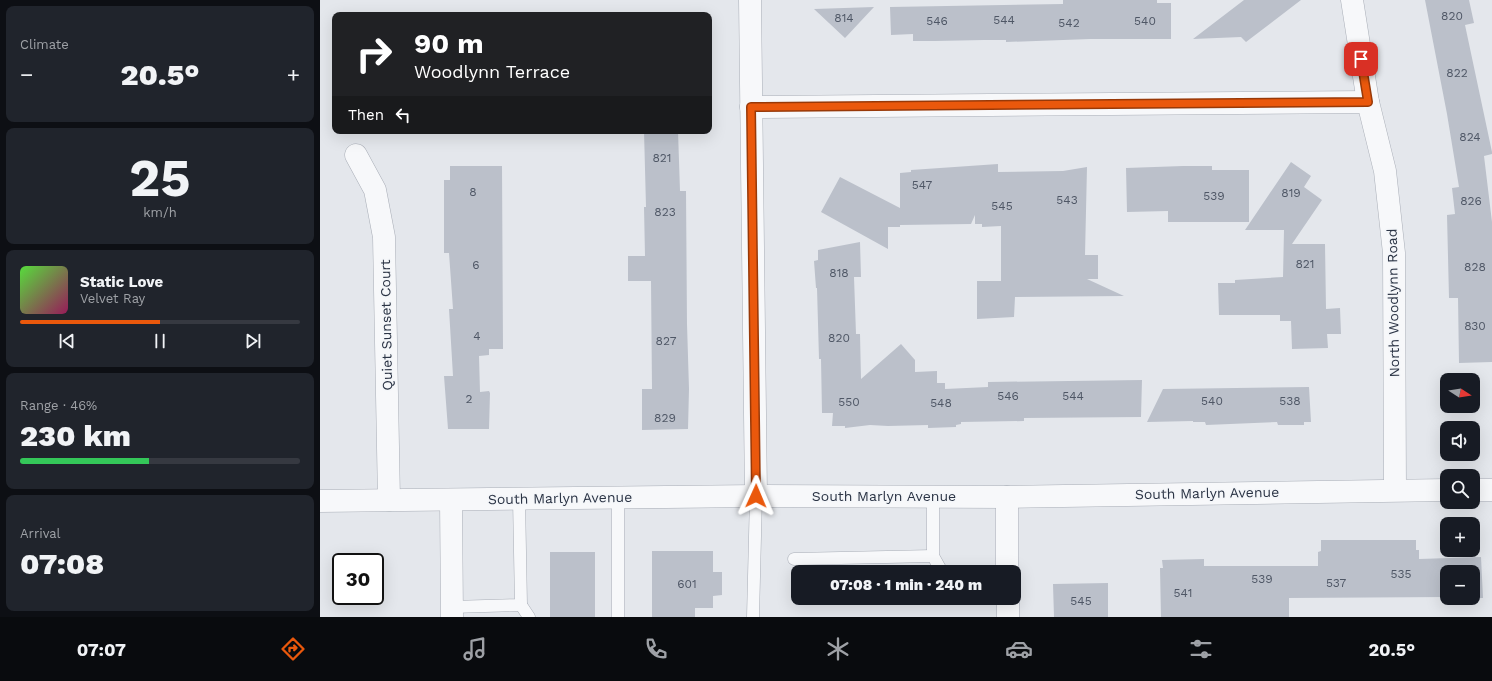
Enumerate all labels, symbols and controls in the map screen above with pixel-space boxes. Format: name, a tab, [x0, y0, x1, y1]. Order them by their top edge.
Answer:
house number: 820	[1441, 9, 1463, 23]
house number: 814	[834, 11, 854, 25]
house number: 544	[993, 13, 1015, 27]
house number: 546	[926, 14, 948, 28]
house number: 540	[1134, 14, 1156, 28]
house number: 542	[1058, 16, 1080, 30]
text: 90 m	[414, 27, 484, 60]
icon: right	[348, 28, 400, 80]
text: Climate	[20, 37, 69, 52]
pin	[1344, 42, 1378, 76]
icon: arrive	[1350, 48, 1372, 70]
text: 20.5°	[120, 57, 200, 92]
text: Woodlynn Terrace	[414, 61, 570, 82]
text: −	[20, 62, 33, 87]
text: +	[287, 62, 300, 87]
house number: 822	[1446, 66, 1468, 80]
icon: left	[392, 104, 414, 126]
text: Then	[348, 106, 384, 124]
house number: 824	[1459, 130, 1481, 144]
text: 25	[129, 148, 191, 209]
house number: 821	[652, 151, 672, 165]
house number: 547	[912, 178, 932, 192]
house number: 8	[469, 185, 477, 199]
house number: 819	[1281, 186, 1301, 200]
house number: 539	[1203, 189, 1225, 203]
house number: 543	[1056, 193, 1078, 207]
house number: 826	[1460, 194, 1482, 208]
house number: 545	[991, 199, 1013, 213]
text: km/h	[143, 205, 177, 220]
house number: 823	[654, 205, 676, 219]
street label: North Woodlynn Road	[1384, 228, 1402, 378]
house number: 821	[1295, 257, 1315, 271]
house number: 6	[472, 258, 480, 272]
street label: Quiet Sunset Court	[377, 259, 395, 391]
house number: 828	[1464, 260, 1486, 274]
house number: 818	[829, 266, 849, 280]
text: Static Love	[80, 273, 163, 291]
text: Velvet Ray	[80, 291, 145, 306]
house number: 830	[1464, 319, 1486, 333]
house number: 4	[473, 329, 481, 343]
icon: previous	[56, 330, 78, 352]
icon: pause	[149, 330, 171, 352]
icon: next	[242, 330, 264, 352]
house number: 820	[828, 331, 850, 345]
house number: 827	[656, 334, 677, 348]
north arrow	[1440, 373, 1480, 413]
map controls	[1440, 373, 1480, 605]
house number: 546	[997, 389, 1019, 403]
house number: 544	[1062, 389, 1084, 403]
house number: 2	[466, 392, 473, 406]
house number: 540	[1201, 394, 1223, 408]
house number: 538	[1279, 394, 1301, 408]
house number: 550	[838, 395, 860, 409]
house number: 548	[930, 396, 952, 410]
text: Range · 46%	[20, 398, 97, 413]
house number: 829	[654, 411, 676, 425]
text: 230 km	[20, 418, 131, 453]
button: sound	[1440, 421, 1480, 461]
button: search	[1440, 469, 1480, 509]
position arrow	[735, 475, 777, 517]
street label: South Marlyn Avenue	[1135, 484, 1279, 502]
street label: South Marlyn Avenue	[812, 488, 956, 504]
street label: South Marlyn Avenue	[488, 489, 632, 507]
button: +	[1440, 517, 1480, 557]
text: Arrival	[20, 526, 61, 541]
text: 07:08	[20, 546, 104, 581]
speed limit sign: 30	[332, 553, 384, 605]
button: −	[1440, 565, 1480, 605]
house number: 535	[1391, 567, 1411, 581]
house number: 539	[1251, 572, 1273, 586]
text: 07:08 · 1 min · 240 m	[830, 576, 982, 594]
house number: 537	[1326, 576, 1346, 590]
house number: 601	[677, 577, 697, 591]
house number: 541	[1174, 586, 1192, 600]
house number: 545	[1070, 594, 1092, 608]
icon: directions	[279, 635, 307, 663]
icon: music	[461, 635, 489, 663]
icon: phone	[642, 635, 670, 663]
icon: climate	[824, 635, 852, 663]
icon: car	[1005, 635, 1033, 663]
icon: filters	[1187, 635, 1215, 663]
text: 07:07	[77, 639, 126, 660]
text: 20.5°	[1368, 639, 1415, 660]

